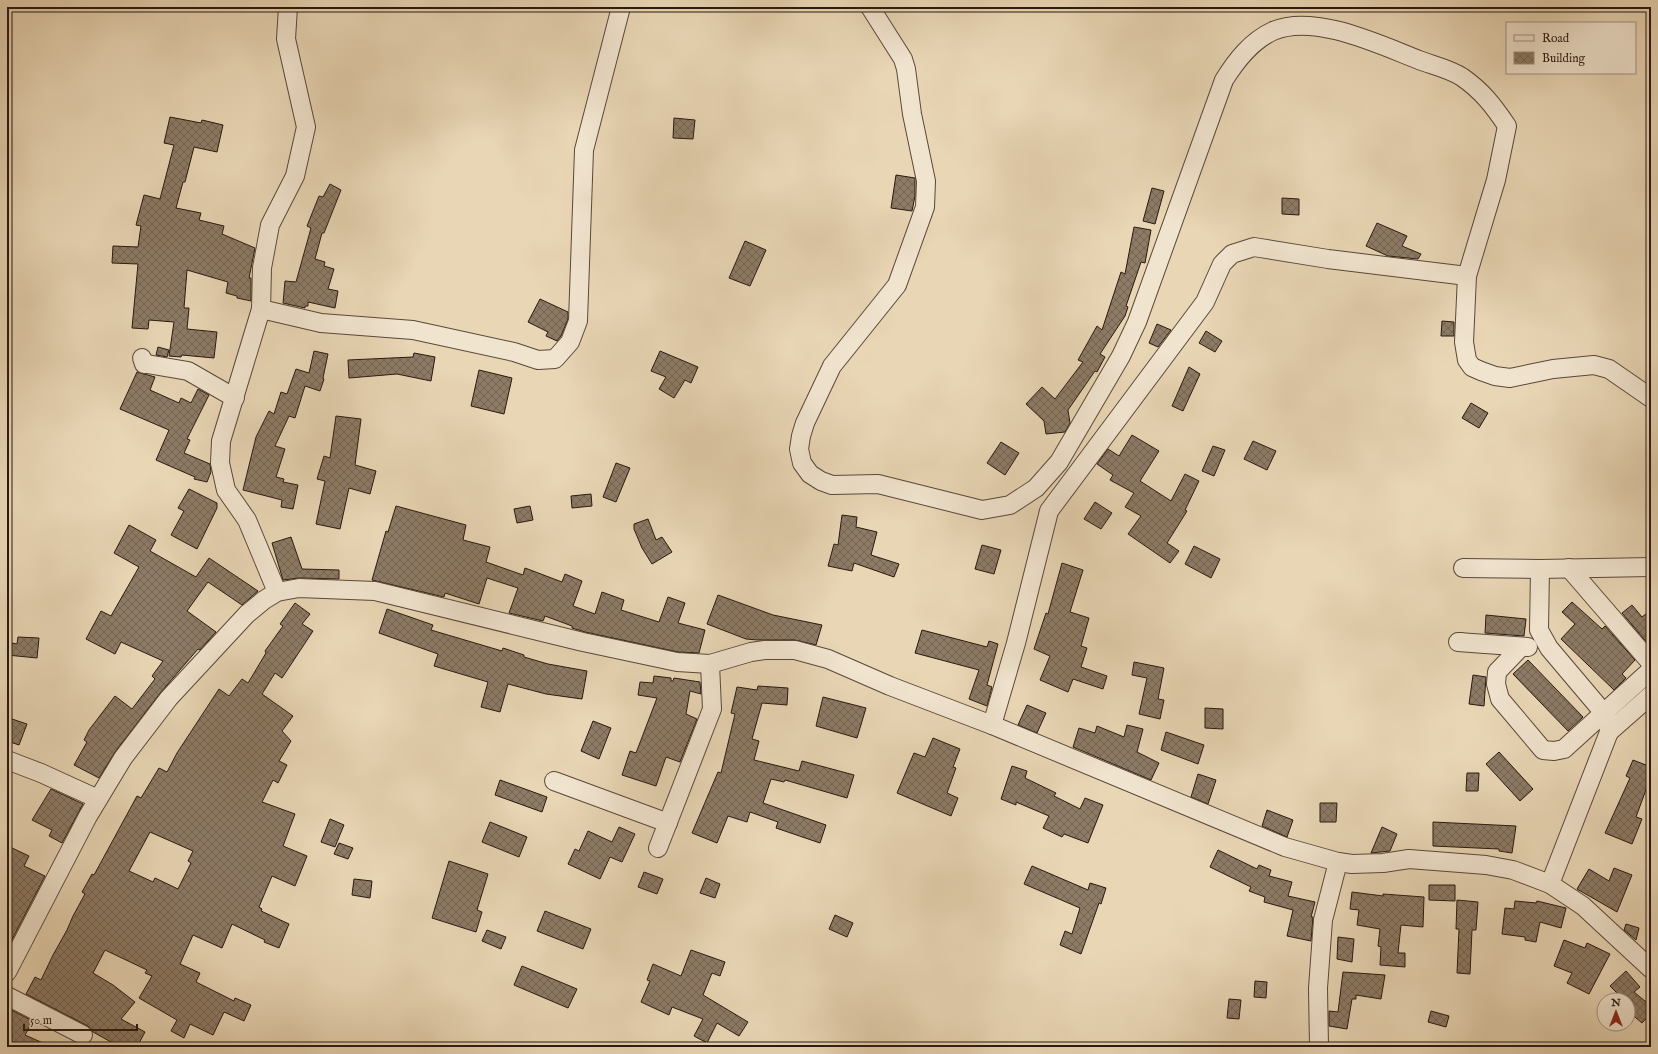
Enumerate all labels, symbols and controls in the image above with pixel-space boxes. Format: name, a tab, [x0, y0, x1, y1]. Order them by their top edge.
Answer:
legend	[1506, 22, 1636, 74]
text: Road	[1542, 31, 1570, 46]
text: Building	[1542, 51, 1586, 66]
north arrow	[1596, 992, 1636, 1032]
text: N	[1610, 996, 1621, 1010]
scale bar	[24, 1006, 137, 1032]
text: 50 m	[30, 1013, 52, 1028]

